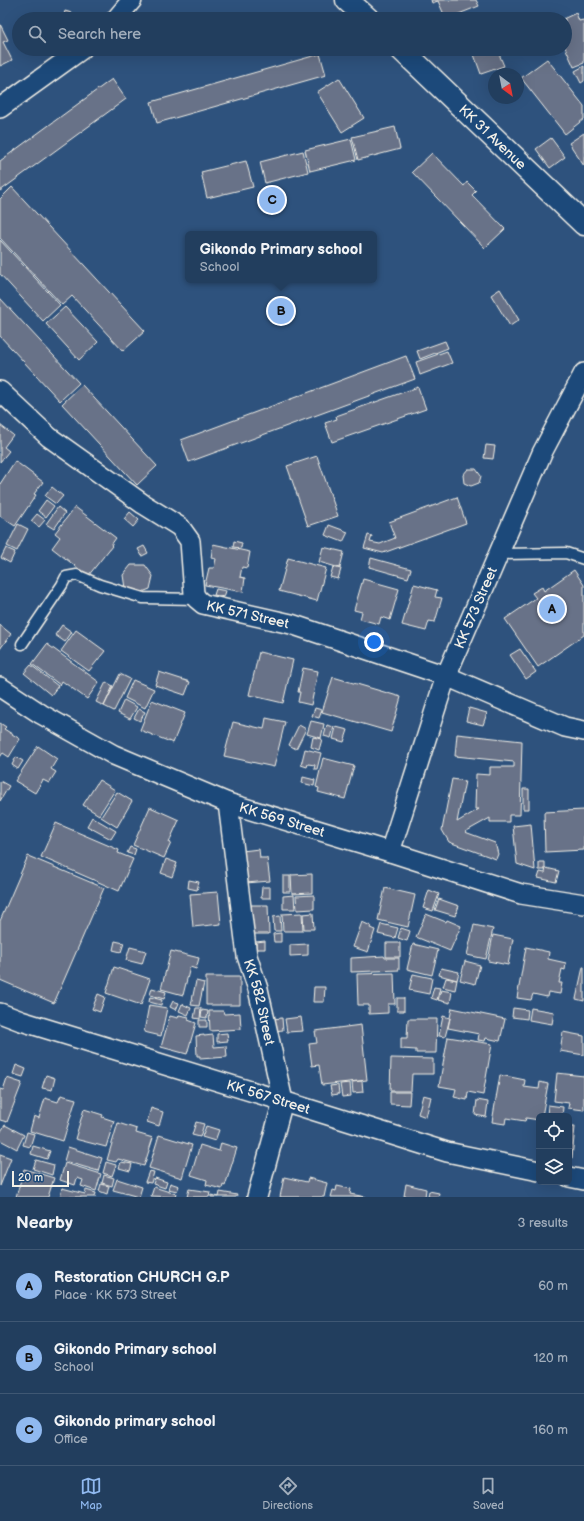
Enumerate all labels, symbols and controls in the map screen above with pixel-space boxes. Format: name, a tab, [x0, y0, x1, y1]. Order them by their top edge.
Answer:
search box	[12, 12, 572, 56]
icon: search	[26, 23, 48, 45]
text: Search here	[58, 25, 141, 44]
north arrow	[488, 68, 524, 104]
street label: KK 31 Avenue	[456, 101, 530, 173]
pin: C	[259, 185, 285, 215]
popup	[185, 231, 377, 283]
text: Gikondo Primary school	[200, 240, 362, 259]
text: School	[200, 259, 239, 275]
pin: B	[268, 296, 294, 326]
street label: KK 573 Street	[450, 564, 501, 651]
pin: A	[539, 594, 565, 624]
street label: KK 571 Street	[205, 597, 291, 632]
your location	[364, 632, 384, 652]
street label: KK 569 Street	[237, 798, 328, 841]
street label: KK 582 Street	[240, 957, 279, 1047]
street label: KK 567 Street	[224, 1076, 313, 1118]
map controls	[536, 1113, 572, 1185]
button: locate	[536, 1113, 572, 1149]
button: layers	[536, 1149, 572, 1185]
scale bar	[12, 1169, 69, 1188]
text: 20 m	[18, 1171, 43, 1184]
text: Nearby	[16, 1213, 73, 1233]
text: 3 results	[517, 1215, 568, 1231]
text: Restoration CHURCH G.P	[54, 1268, 229, 1287]
text: A	[25, 1278, 33, 1294]
text: 60 m	[538, 1278, 568, 1294]
text: Place · KK 573 Street	[54, 1287, 177, 1303]
text: Gikondo Primary school	[54, 1340, 216, 1359]
text: B	[24, 1350, 34, 1366]
text: 120 m	[533, 1350, 568, 1366]
text: School	[54, 1359, 94, 1375]
text: Gikondo primary school	[54, 1412, 216, 1431]
text: C	[24, 1422, 34, 1438]
text: 160 m	[533, 1422, 568, 1438]
text: Office	[54, 1431, 88, 1447]
tab: Map	[80, 1475, 102, 1512]
tab: Directions	[262, 1475, 313, 1512]
tab: Saved	[473, 1475, 504, 1512]

